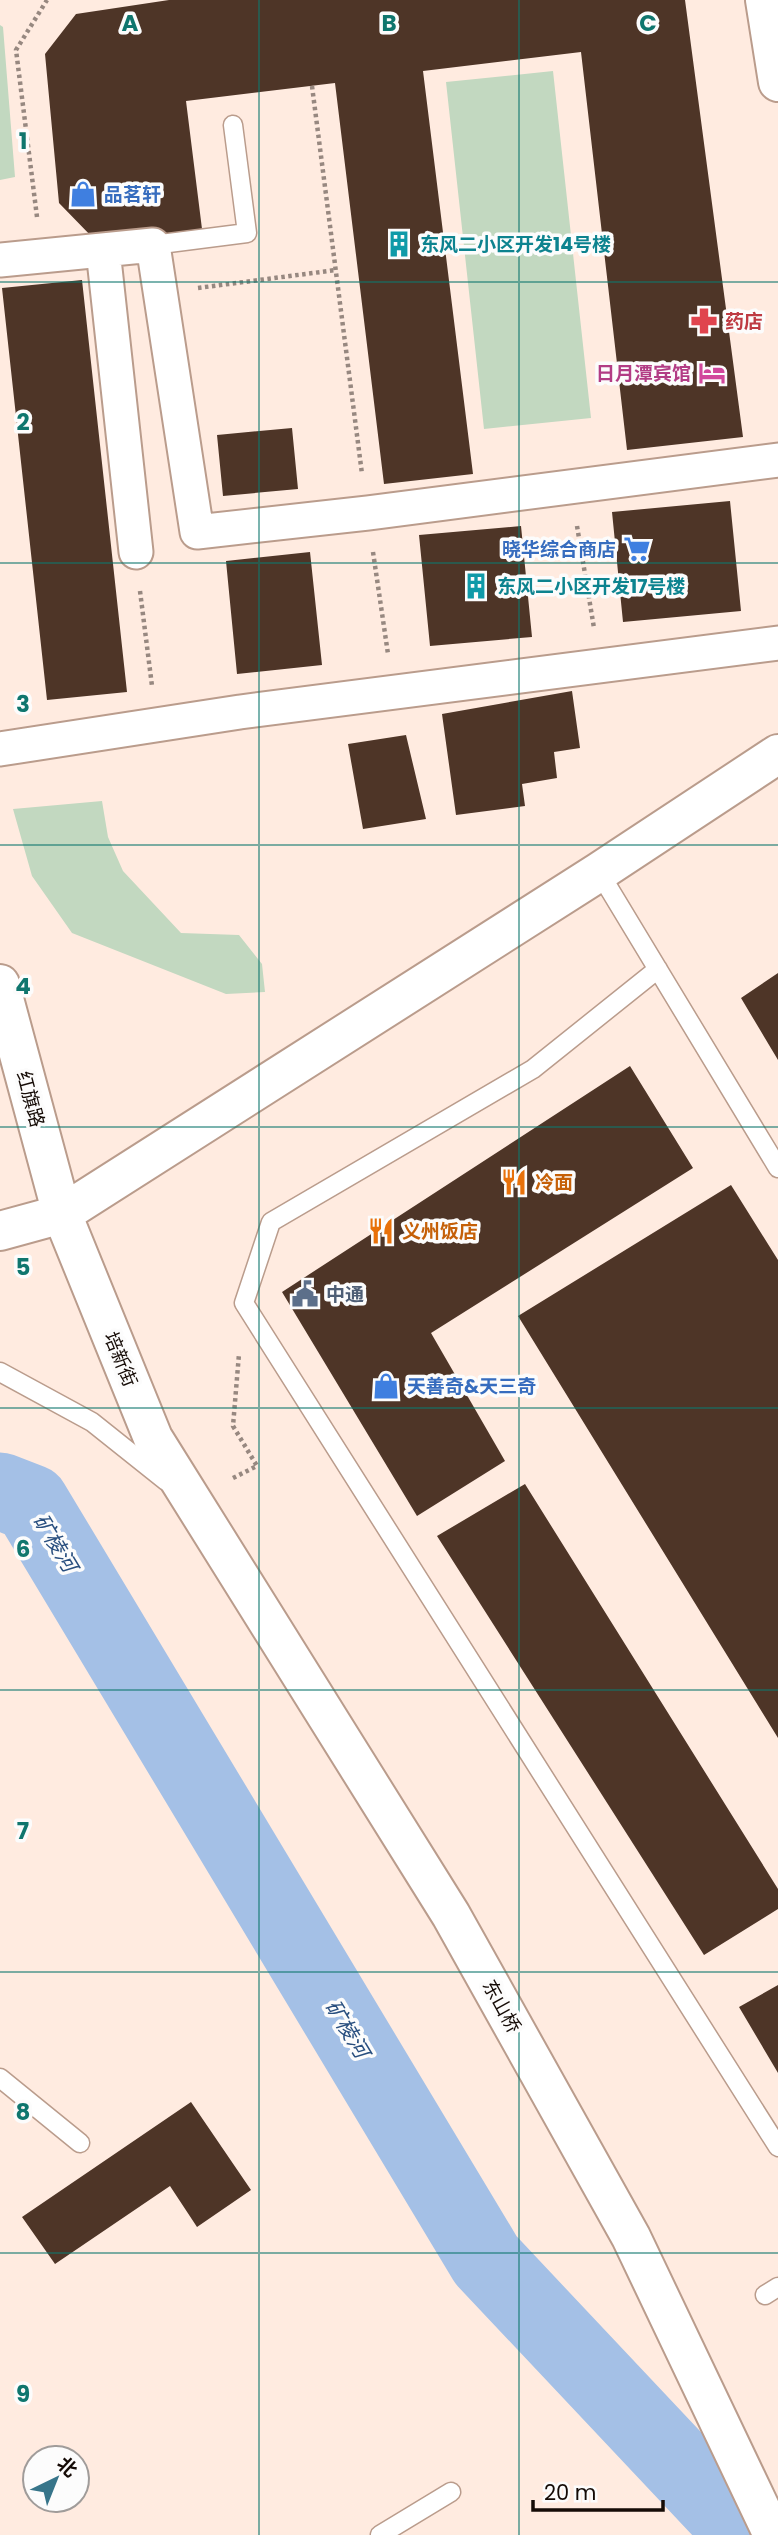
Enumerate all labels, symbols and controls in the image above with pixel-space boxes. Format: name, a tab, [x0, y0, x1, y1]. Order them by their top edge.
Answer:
text: A	[122, 7, 139, 39]
text: B	[381, 7, 397, 39]
text: C	[639, 7, 657, 39]
text: 1	[19, 125, 27, 157]
shop icon: 品茗轩	[68, 179, 98, 209]
place label: 品茗轩	[104, 181, 161, 208]
building icon: 东风二小区开发14号楼	[384, 229, 414, 259]
place label: 东风二小区开发14号楼	[420, 231, 611, 258]
pharmacy icon: 药店	[689, 306, 719, 336]
place label: 药店	[725, 308, 763, 335]
hotel icon: 日月潭宾馆	[697, 358, 727, 388]
place label: 日月潭宾馆	[596, 360, 691, 387]
text: 2	[16, 406, 30, 438]
supermarket icon: 晓华综合商店	[622, 534, 652, 564]
place label: 晓华综合商店	[502, 536, 616, 563]
building icon: 东风二小区开发17号楼	[461, 571, 491, 601]
place label: 东风二小区开发17号楼	[497, 573, 685, 600]
text: 3	[16, 688, 30, 720]
text: 4	[15, 970, 31, 1002]
street label: 红旗路	[10, 1068, 51, 1130]
restaurant icon: 冷面	[499, 1167, 529, 1197]
place label: 冷面	[535, 1169, 573, 1196]
restaurant icon: 义州饭店	[366, 1216, 396, 1246]
place label: 义州饭店	[402, 1218, 478, 1245]
text: 5	[16, 1251, 30, 1283]
public building icon: 中通	[290, 1279, 320, 1309]
place label: 中通	[326, 1281, 364, 1308]
street label: 培新街	[97, 1328, 144, 1391]
shop icon: 天善奇&天三奇	[371, 1371, 401, 1401]
place label: 天善奇&天三奇	[407, 1373, 536, 1400]
water label: 矿棱河	[27, 1508, 86, 1581]
text: 6	[16, 1533, 30, 1565]
text: 7	[17, 1815, 29, 1847]
street label: 东山桥	[476, 1975, 527, 2038]
water label: 矿棱河	[319, 1994, 378, 2067]
text: 8	[16, 2096, 30, 2128]
text: 9	[16, 2378, 30, 2410]
north arrow	[21, 2444, 91, 2514]
text: 北	[51, 2451, 83, 2483]
scale bar	[533, 2468, 662, 2512]
text: 20 m	[544, 2478, 597, 2507]

